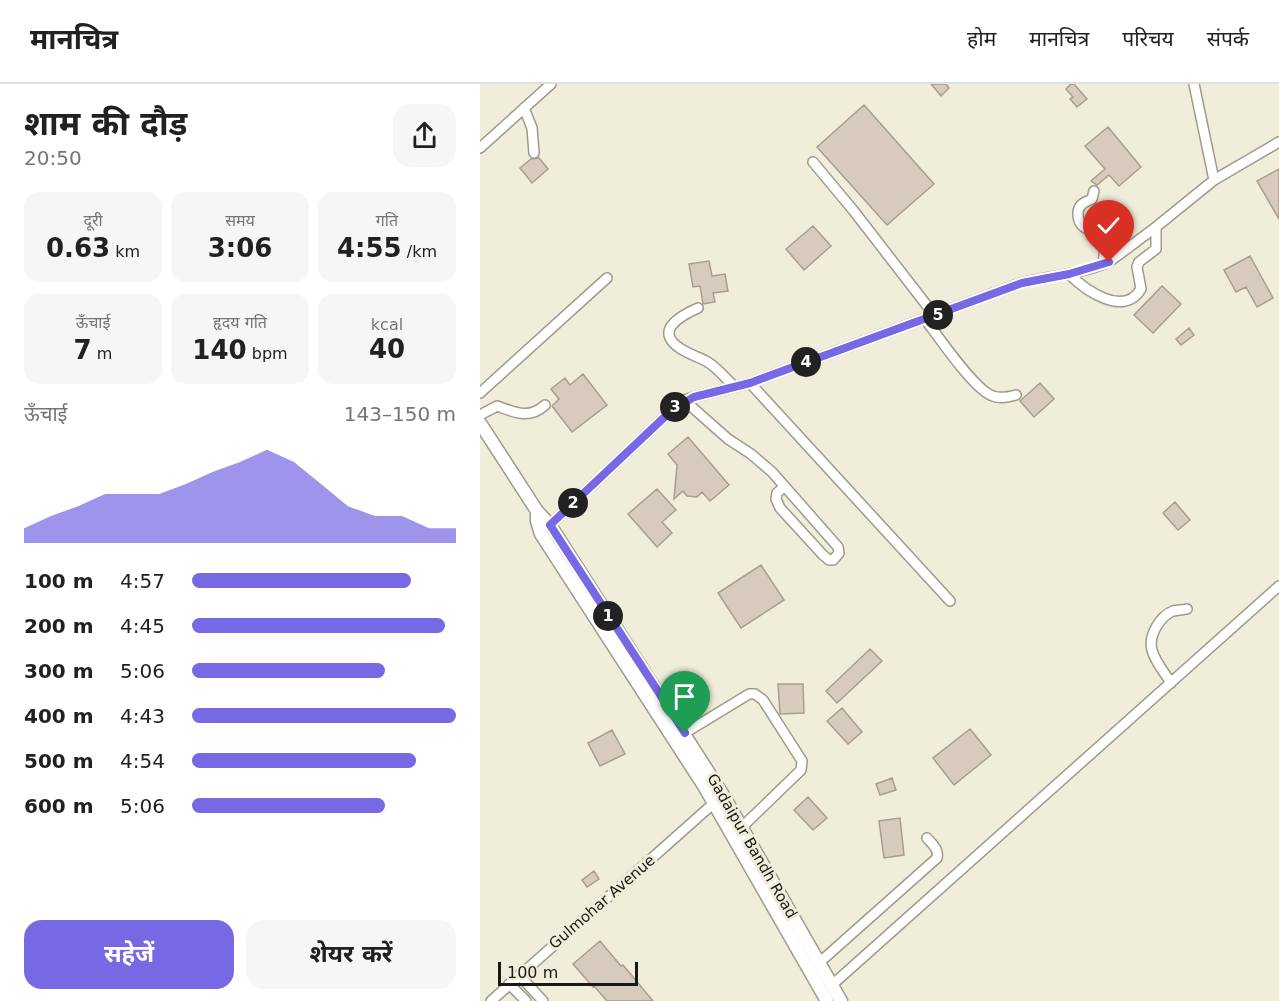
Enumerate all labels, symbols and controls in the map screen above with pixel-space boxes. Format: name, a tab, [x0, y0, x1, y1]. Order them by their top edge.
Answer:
text: मानचित्र	[30, 23, 118, 56]
text: होम	[967, 27, 996, 51]
text: मानचित्र	[1029, 27, 1089, 51]
text: परिचय	[1122, 27, 1174, 51]
text: संपर्क	[1207, 27, 1249, 51]
text: शाम की दौड़	[24, 104, 187, 143]
button: share	[393, 104, 456, 167]
text: 20:50	[24, 146, 82, 170]
pin	[1083, 200, 1134, 262]
icon: check	[1092, 209, 1125, 242]
text: दूरी	[83, 211, 103, 230]
text: समय	[225, 211, 255, 230]
text: गति	[376, 211, 398, 230]
text: 0.63	[46, 233, 110, 263]
text: 3:06	[208, 233, 272, 263]
text: 4:55	[337, 233, 402, 263]
text: km	[110, 242, 140, 261]
text: /km	[402, 242, 437, 261]
pin: 5	[923, 300, 953, 330]
text: 5	[932, 305, 944, 324]
text: ऊँचाई	[76, 313, 110, 332]
text: हृदय गति	[213, 313, 267, 332]
text: kcal	[371, 315, 403, 334]
text: 40	[369, 334, 405, 364]
text: 7	[74, 335, 92, 365]
text: 140	[192, 335, 247, 365]
text: m	[92, 344, 112, 363]
text: bpm	[247, 344, 288, 363]
pin: 4	[791, 347, 821, 377]
text: 4	[800, 352, 812, 371]
pin: 3	[660, 392, 690, 422]
text: 3	[669, 397, 681, 416]
text: ऊँचाई	[24, 402, 67, 426]
text: 143–150 m	[344, 402, 456, 426]
pin: 2	[558, 488, 588, 518]
text: 2	[567, 493, 579, 512]
text: 100 m	[24, 569, 94, 593]
text: 4:57	[120, 569, 165, 593]
pin: 1	[593, 601, 623, 631]
text: 1	[602, 606, 614, 625]
text: 200 m	[24, 614, 94, 638]
text: 4:45	[120, 614, 165, 638]
text: 300 m	[24, 659, 94, 683]
text: 5:06	[120, 659, 165, 683]
pin	[659, 671, 710, 733]
icon: arrive	[668, 680, 701, 713]
text: 400 m	[24, 704, 94, 728]
text: 4:43	[120, 704, 165, 728]
text: 500 m	[24, 749, 94, 773]
text: 4:54	[120, 749, 165, 773]
street label: Gadaipur Bandh Road	[703, 770, 801, 922]
text: 600 m	[24, 794, 94, 818]
text: 5:06	[120, 794, 165, 818]
street label: Gulmohar Avenue	[545, 851, 659, 953]
button: सहेजें	[24, 920, 234, 989]
button: शेयर करें	[246, 920, 456, 989]
scale bar	[498, 959, 638, 986]
text: 100 m	[507, 963, 558, 982]

